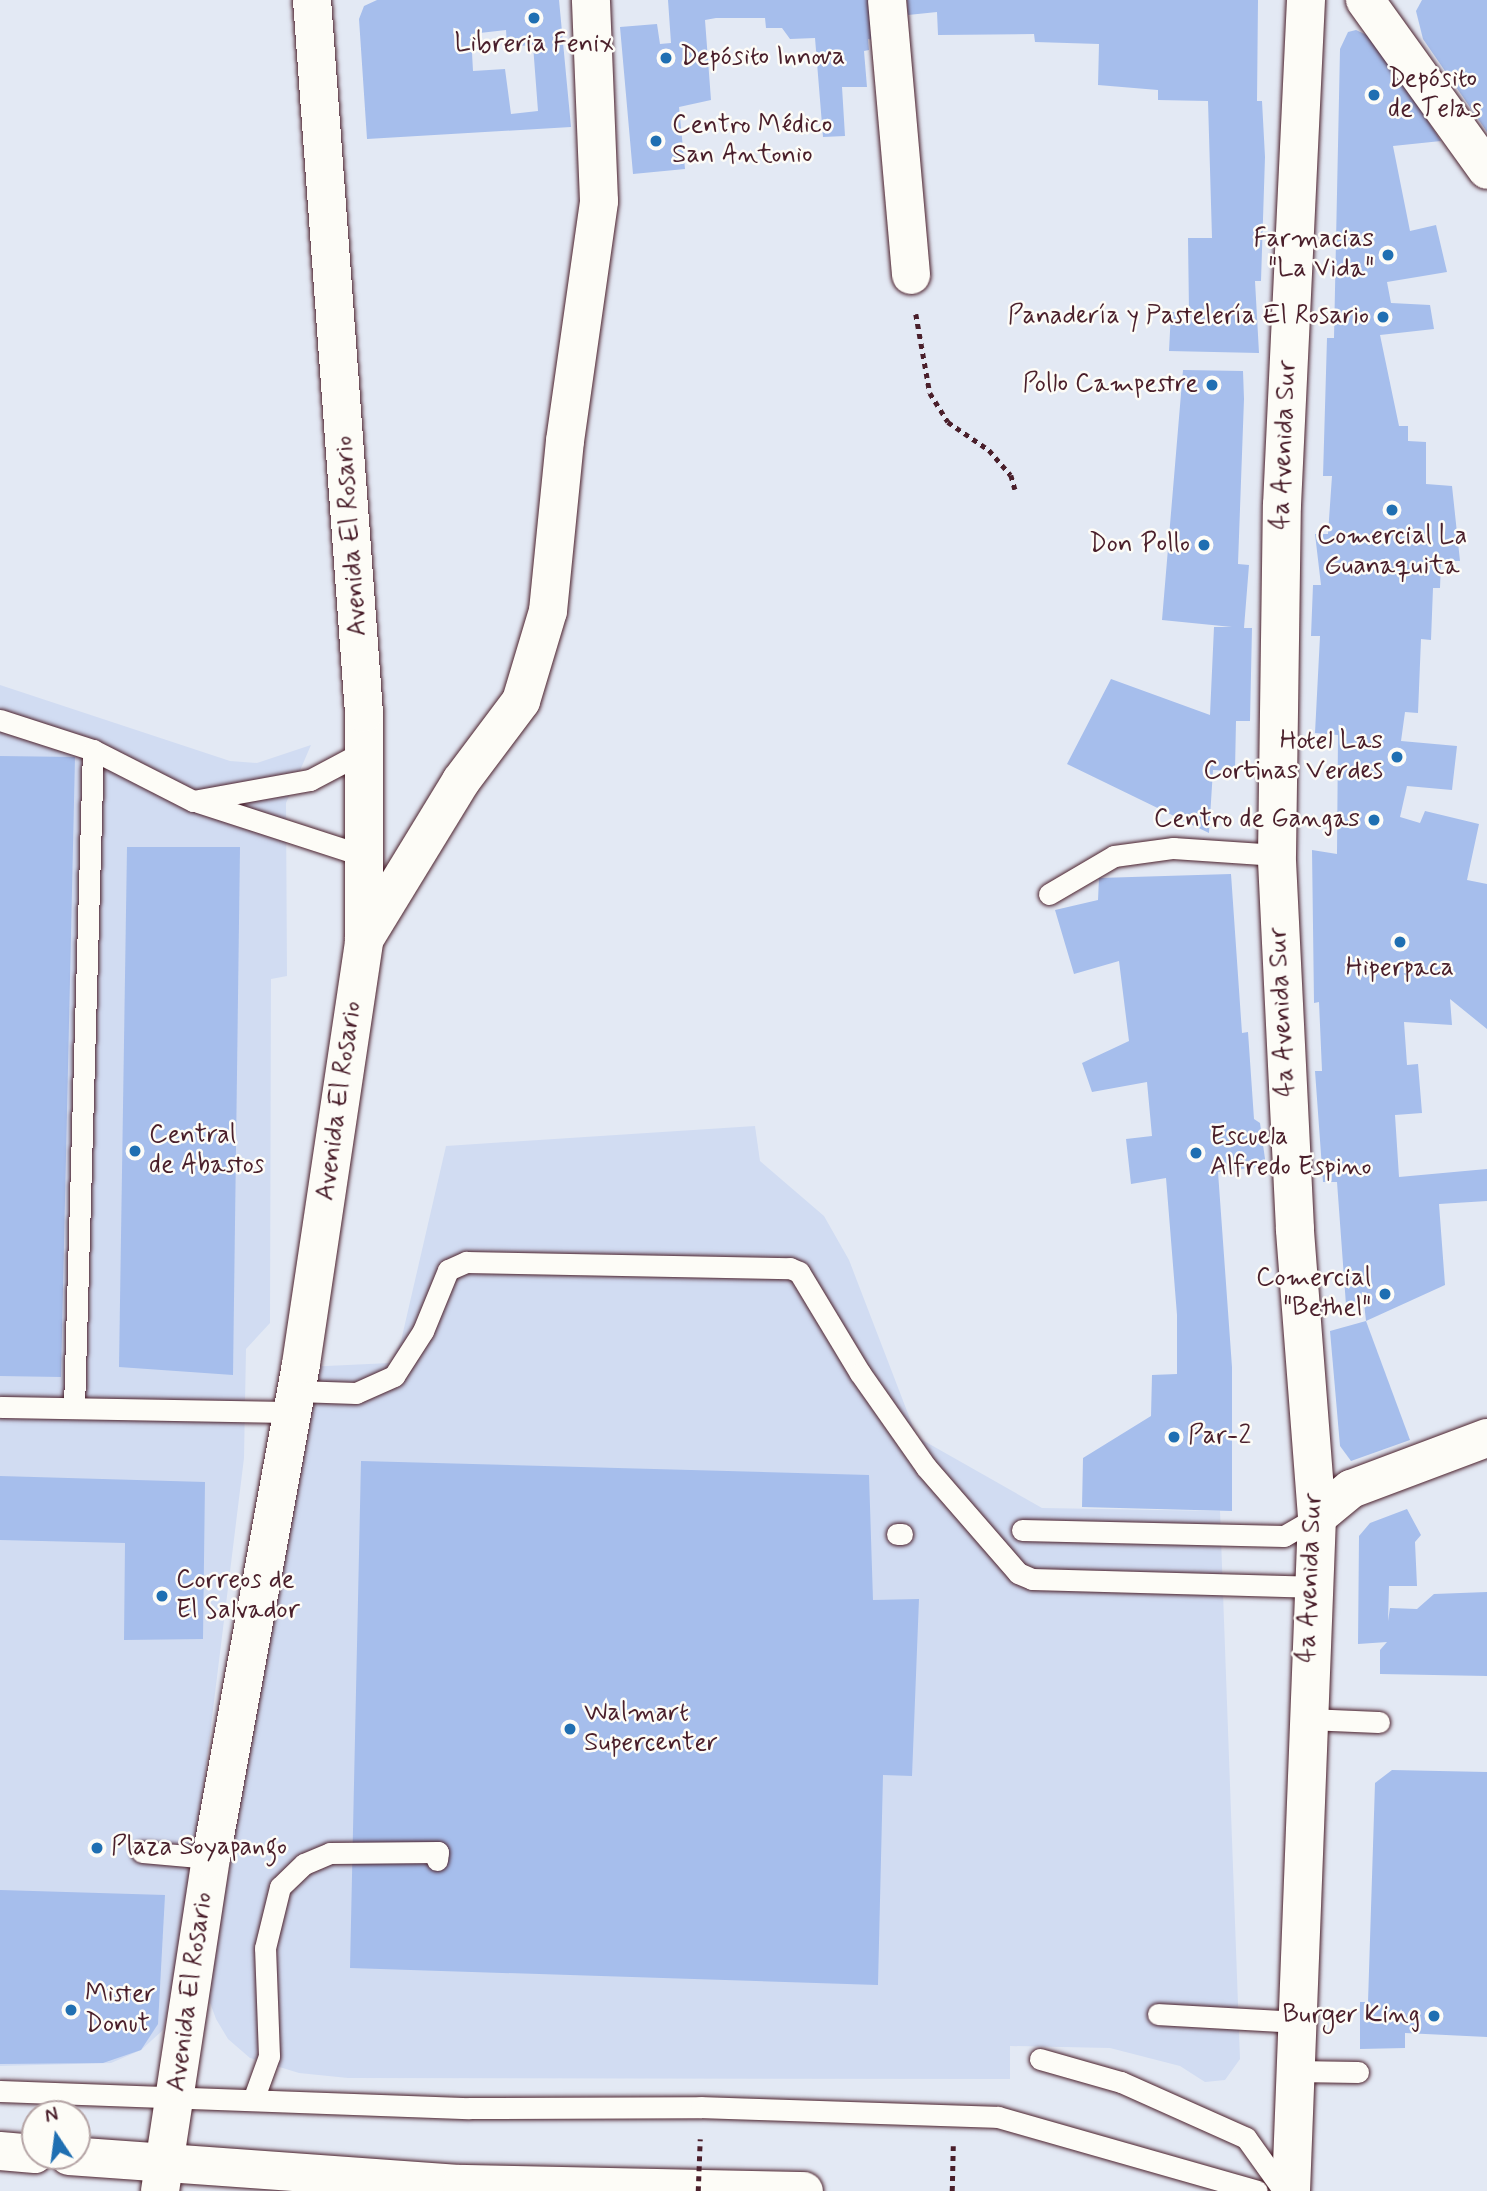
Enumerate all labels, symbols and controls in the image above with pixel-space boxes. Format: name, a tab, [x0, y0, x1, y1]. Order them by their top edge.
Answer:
marker: Libreria Fenix	[526, 10, 542, 26]
place label: Libreria Fenix	[454, 29, 614, 61]
place label: Depósito Innova	[680, 42, 851, 74]
marker: Depósito Innova	[658, 50, 674, 66]
place label: Depósito de Telas	[1388, 64, 1477, 126]
marker: Depósito de Telas	[1366, 87, 1382, 103]
place label: Centro Médico San Antonio	[672, 110, 832, 172]
marker: Centro Médico San Antonio	[646, 131, 666, 151]
place label: Farmacias "La Vida"	[1254, 224, 1374, 286]
marker: Farmacias "La Vida"	[1380, 247, 1396, 263]
place label: Panadería y Pastelería El Rosario	[1006, 301, 1369, 333]
marker: Panadería y Pastelería El Rosario	[1375, 309, 1391, 325]
street label: 4a Avenida Sur	[1266, 361, 1304, 529]
place label: Pollo Campestre	[1026, 369, 1198, 401]
marker: Pollo Campestre	[1204, 377, 1220, 393]
street label: Avenida El Rosario	[329, 434, 375, 638]
marker: Comercial La Guanaquita	[1384, 502, 1400, 518]
place label: Comercial La Guanaquita	[1316, 521, 1468, 582]
place label: Don Pollo	[1094, 529, 1190, 561]
marker: Don Pollo	[1196, 537, 1212, 553]
place label: Hotel Las Cortinas Verdes	[1206, 726, 1383, 788]
marker: Hotel Las Cortinas Verdes	[1389, 749, 1405, 765]
place label: Centro de Gangas	[1162, 804, 1360, 836]
marker: Centro de Gangas	[1366, 812, 1382, 828]
street label: 4a Avenida Sur	[1263, 928, 1303, 1096]
marker: Hiperpaca	[1392, 934, 1408, 950]
place label: Hiperpaca	[1346, 953, 1454, 985]
street label: Avenida El Rosario	[310, 998, 370, 1204]
place label: Central de Abastos	[149, 1120, 262, 1182]
place label: Escuela Alfredo Espino	[1210, 1122, 1371, 1184]
marker: Central de Abastos	[127, 1143, 143, 1159]
marker: Escuela Alfredo Espino	[1188, 1145, 1204, 1161]
place label: Comercial "Bethel"	[1256, 1263, 1371, 1324]
marker: Comercial "Bethel"	[1377, 1286, 1393, 1302]
place label: Par-2	[1188, 1421, 1251, 1453]
marker: Par-2	[1166, 1429, 1182, 1445]
street label: 4a Avenida Sur	[1292, 1494, 1330, 1662]
place label: Correos de El Salvador	[176, 1565, 295, 1626]
marker: Correos de El Salvador	[154, 1588, 170, 1604]
place label: Walmart Supercenter	[584, 1698, 718, 1760]
marker: Walmart Supercenter	[562, 1721, 578, 1737]
place label: Plaza Soyapango	[111, 1832, 291, 1864]
marker: Plaza Soyapango	[89, 1840, 105, 1856]
street label: Avenida El Rosario	[161, 1889, 221, 2095]
place label: Mister Donut	[85, 1979, 155, 2040]
place label: Burger King	[1286, 2000, 1420, 2032]
marker: Mister Donut	[63, 2002, 79, 2018]
marker: Burger King	[1426, 2008, 1442, 2024]
north arrow	[21, 2100, 91, 2170]
text: N	[43, 2102, 61, 2130]

